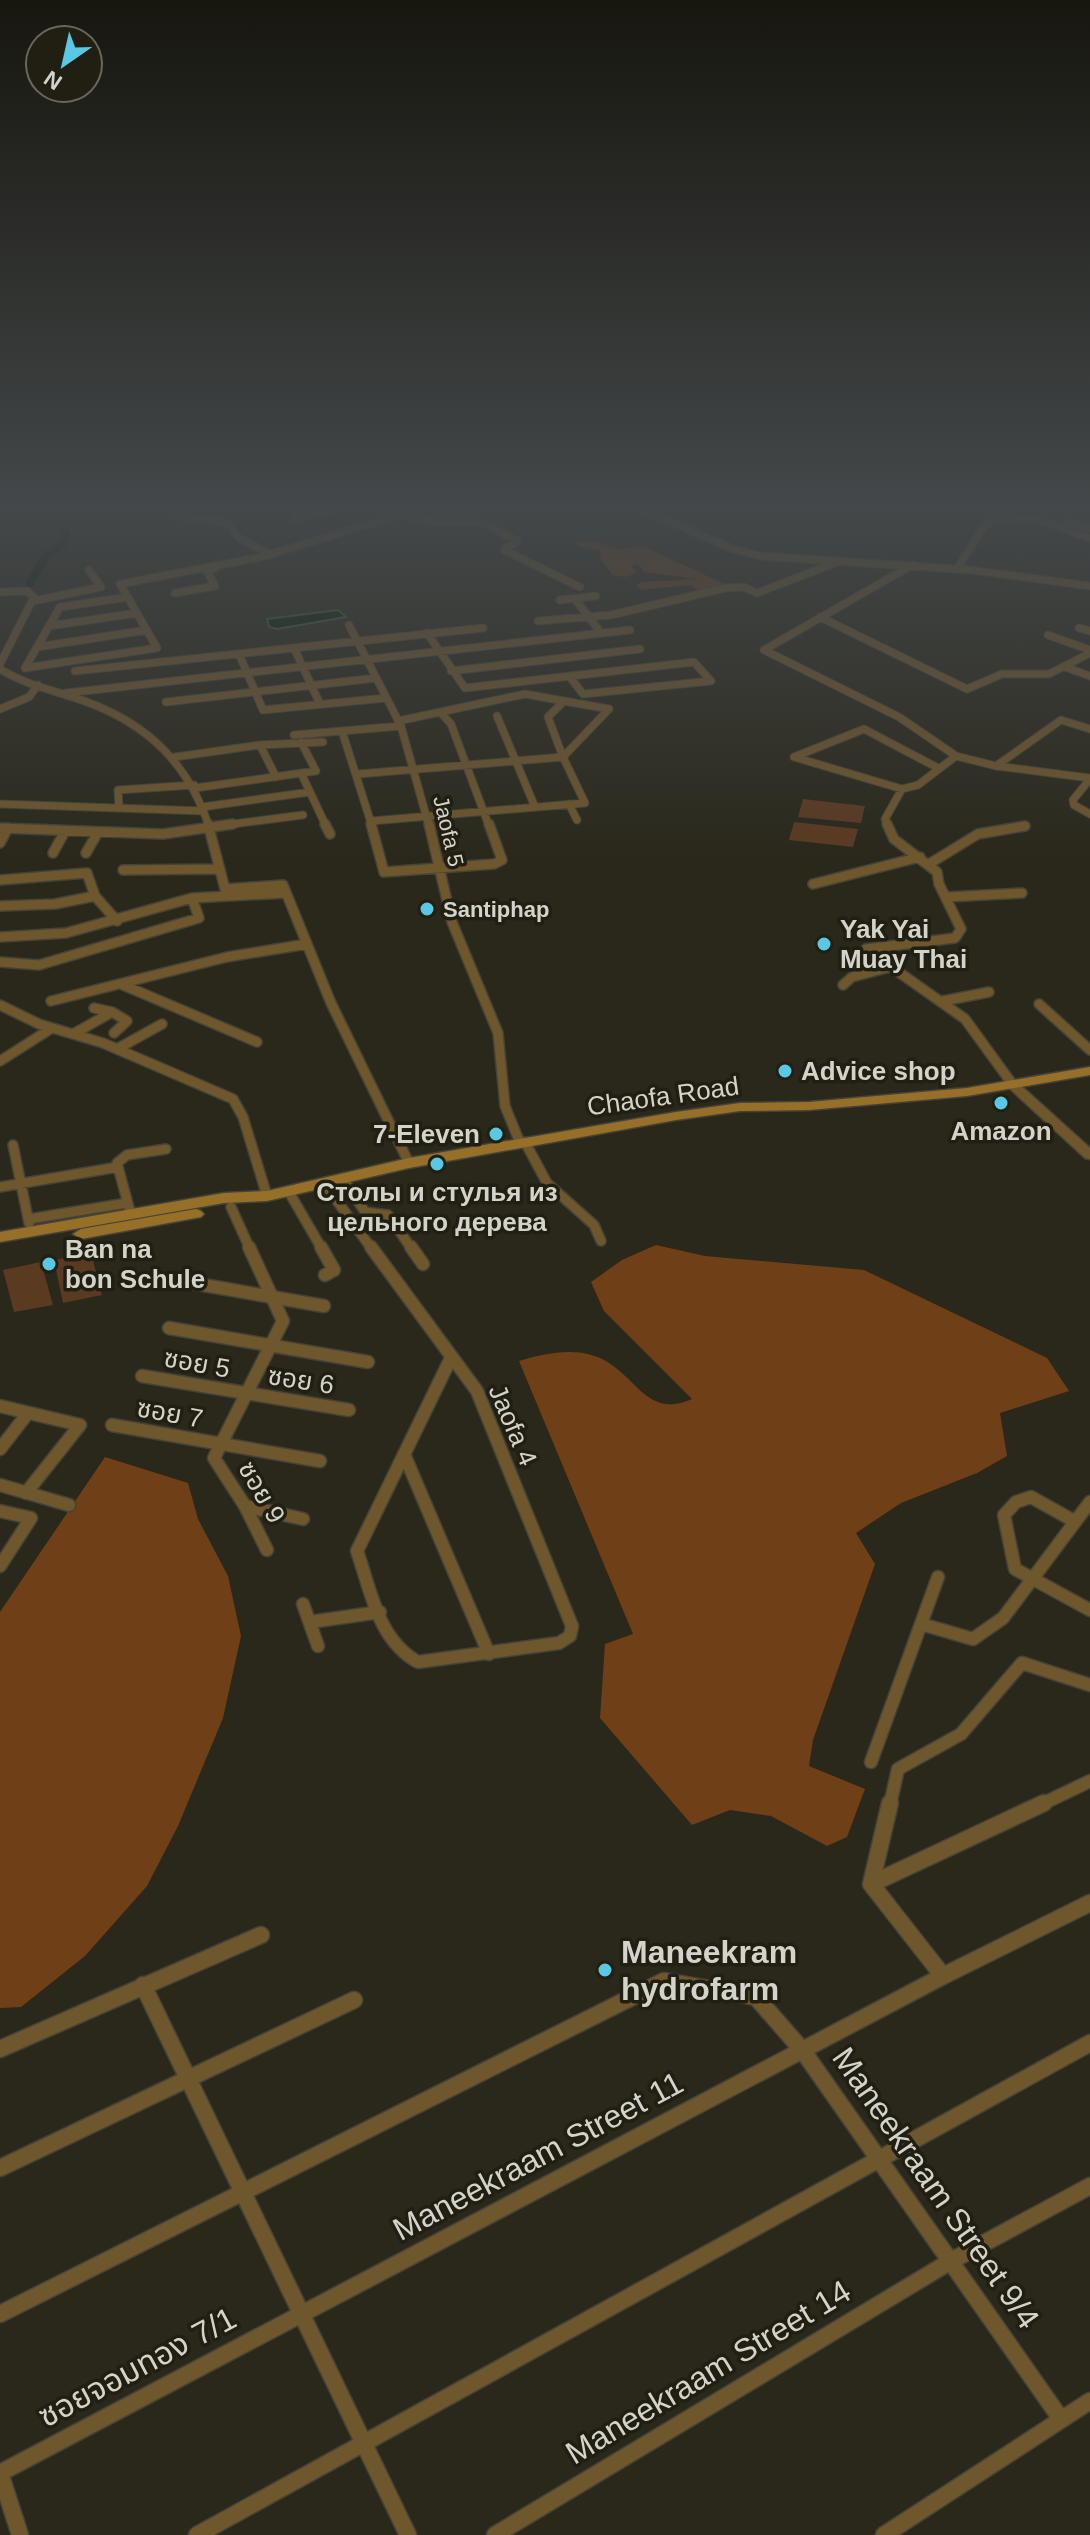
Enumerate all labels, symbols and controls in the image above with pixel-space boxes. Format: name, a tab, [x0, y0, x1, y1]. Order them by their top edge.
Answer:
north arrow	[24, 24, 104, 104]
text: N	[40, 65, 67, 95]
street label: Jaofa 5	[428, 793, 469, 869]
place label: Santiphap	[443, 897, 549, 922]
marker: Santiphap	[418, 900, 436, 918]
place label: Yak Yai Muay Thai	[840, 914, 967, 974]
marker: Yak Yai Muay Thai	[815, 935, 833, 953]
place label: Advice shop	[801, 1056, 956, 1086]
marker: Advice shop	[776, 1062, 794, 1080]
street label: Chaofa Road	[585, 1070, 741, 1122]
marker: Amazon	[992, 1094, 1010, 1112]
place label: Amazon	[950, 1116, 1052, 1146]
place label: 7-Eleven	[373, 1119, 480, 1149]
marker: 7-Eleven	[487, 1125, 505, 1143]
marker: Столы и стулья из цельного дерева	[428, 1155, 446, 1173]
place label: Столы и стулья из цельного дерева	[316, 1177, 558, 1237]
place label: Ban na bon Schule	[65, 1234, 205, 1294]
marker: Ban na bon Schule	[40, 1255, 58, 1273]
street label: ซอย 5	[162, 1342, 232, 1384]
street label: ซอย 6	[266, 1360, 336, 1400]
street label: Jaofa 4	[483, 1380, 543, 1470]
street label: ซอย 7	[135, 1392, 205, 1434]
street label: ซอย 9	[232, 1456, 292, 1528]
place label: Maneekram hydrofarm	[621, 1934, 797, 2007]
marker: Maneekram hydrofarm	[596, 1961, 614, 1979]
street label: Maneekraam Street 9/4	[825, 2041, 1047, 2335]
street label: Maneekraam Street 11	[387, 2064, 689, 2248]
street label: Maneekraam Street 14	[559, 2273, 857, 2471]
street label: ซอยจอมทอง 7/1	[32, 2300, 242, 2434]

